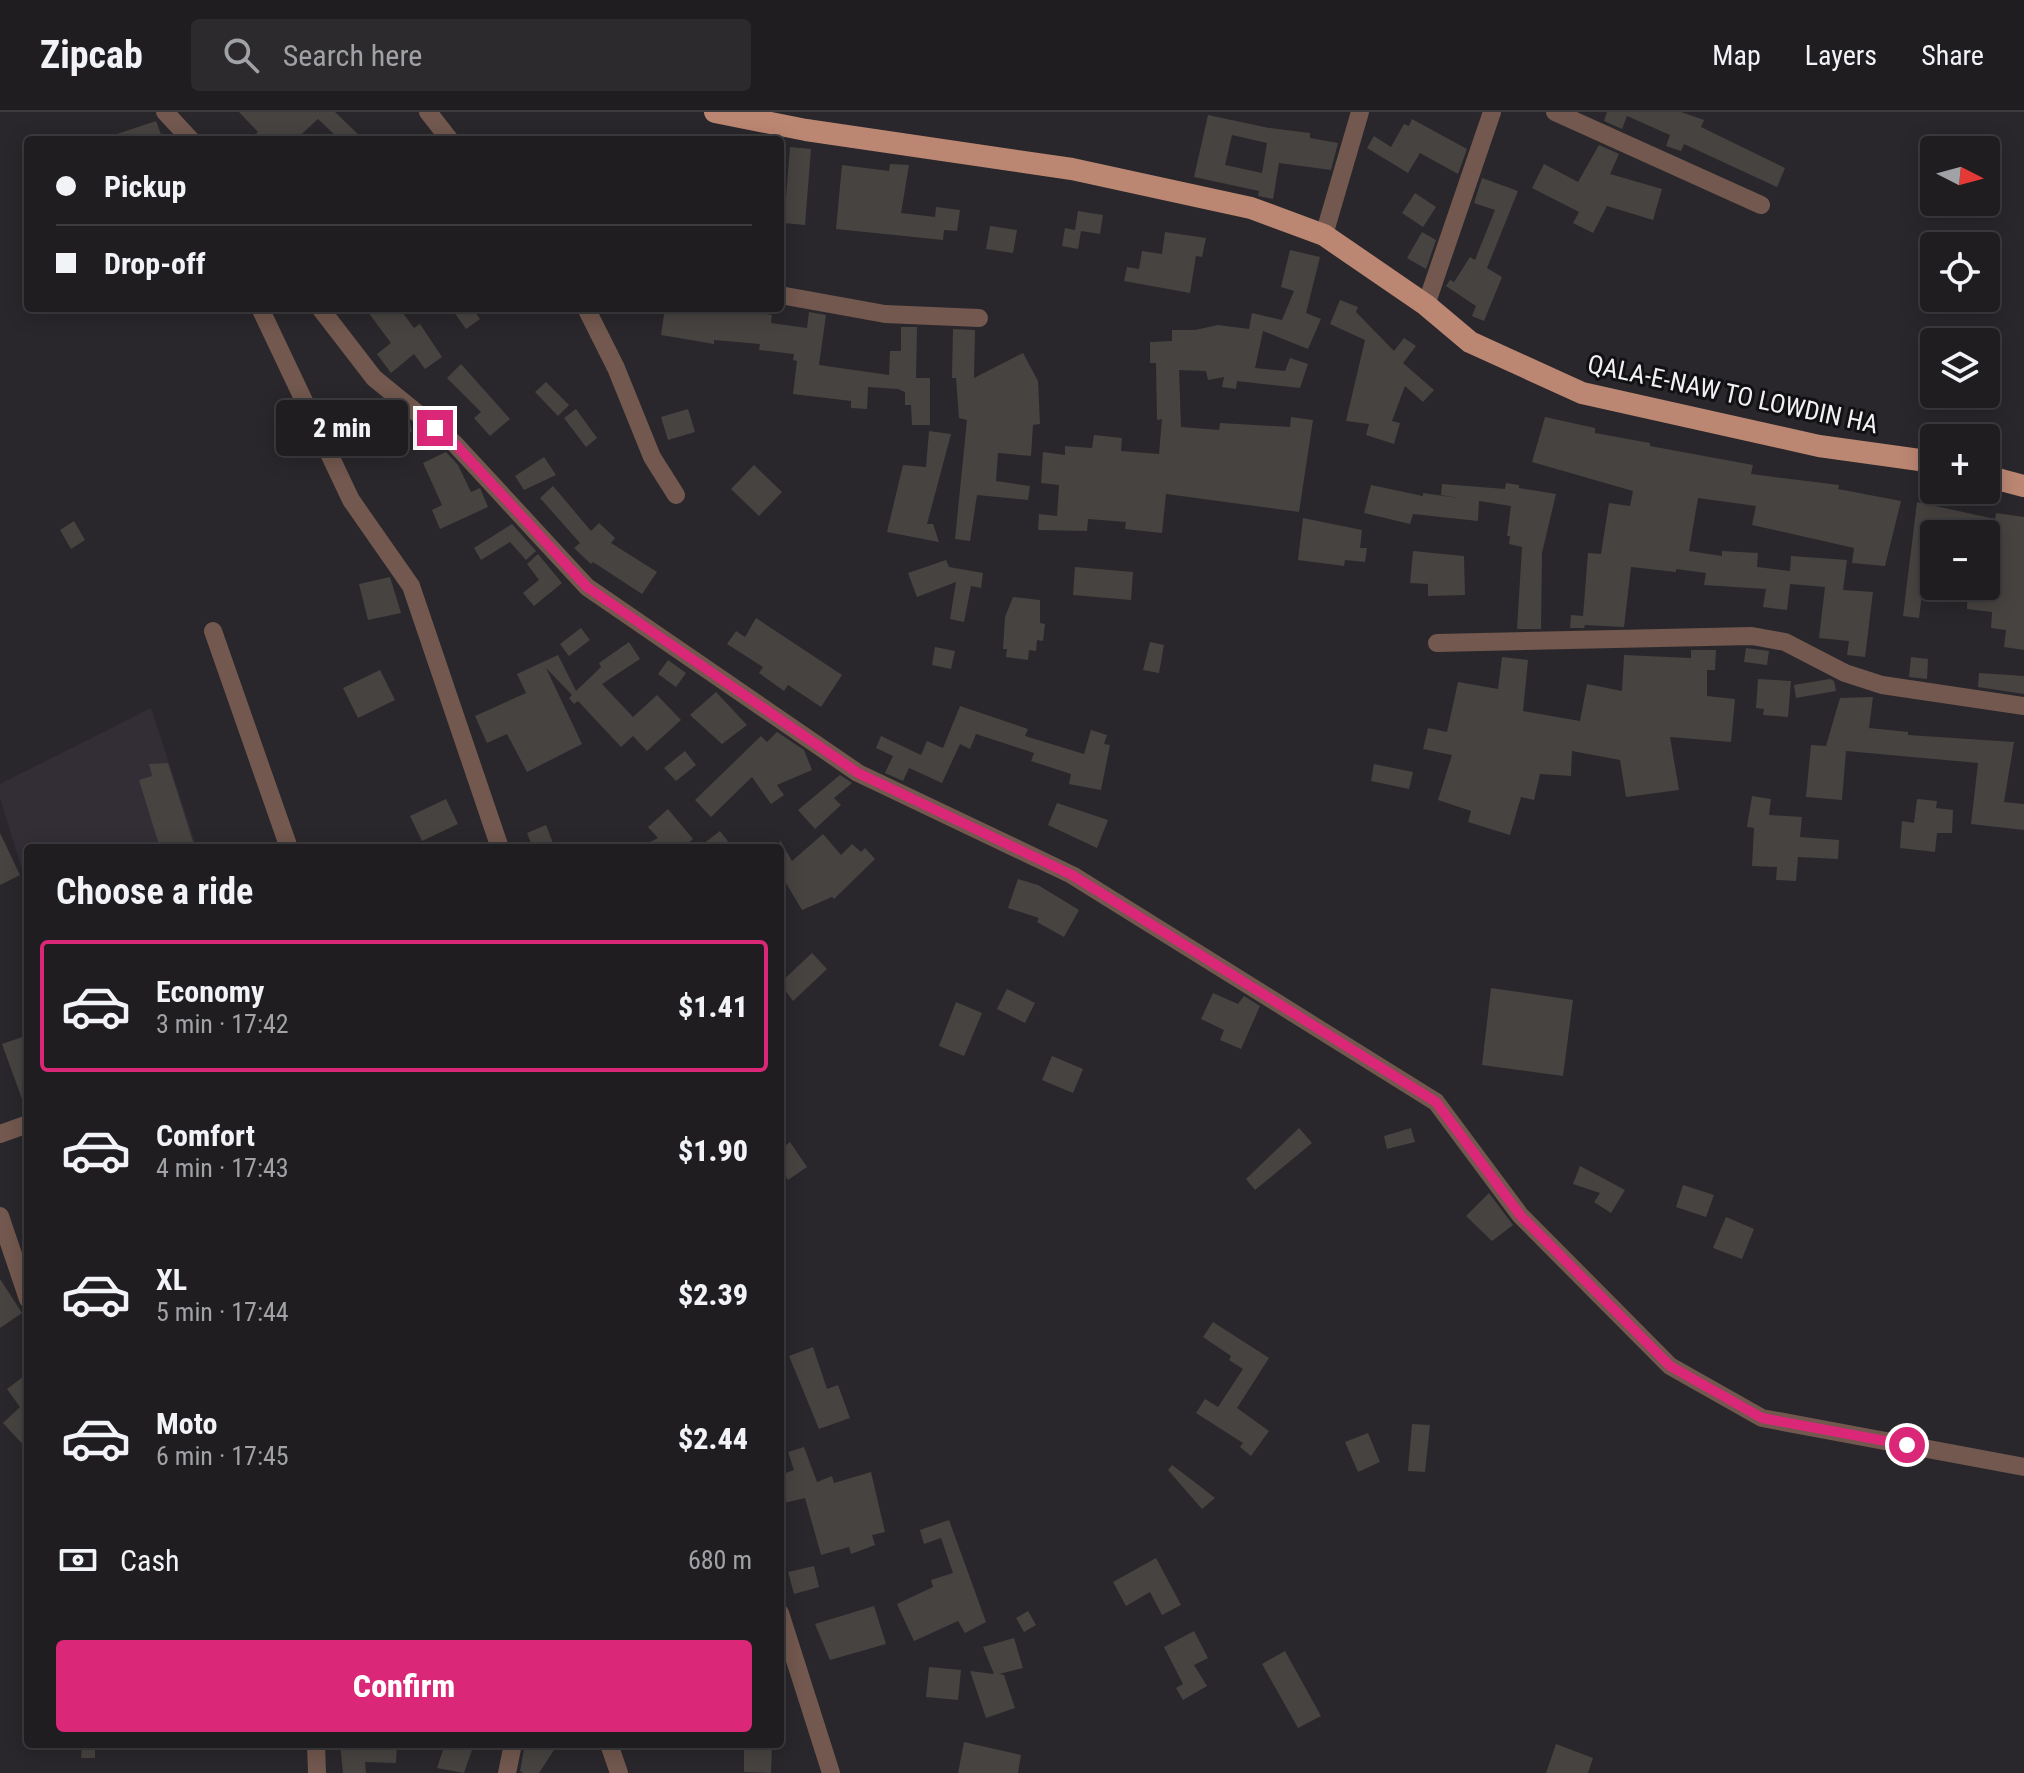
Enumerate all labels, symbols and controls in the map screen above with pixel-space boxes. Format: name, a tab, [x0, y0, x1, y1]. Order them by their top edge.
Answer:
search box	[191, 19, 751, 91]
text: Zipcab	[40, 33, 143, 77]
icon: search	[219, 33, 263, 77]
text: Search here	[283, 38, 422, 73]
text: Map	[1712, 39, 1761, 72]
text: Layers	[1805, 39, 1877, 72]
text: Share	[1921, 39, 1984, 72]
north arrow	[1920, 136, 2000, 216]
map controls	[1920, 136, 2000, 600]
text: Pickup	[104, 169, 186, 204]
button: locate	[1920, 232, 2000, 312]
text: Drop-off	[104, 246, 206, 281]
button: layers	[1920, 328, 2000, 408]
street label: QALA-E-NAW TO LOWDIN HA	[1585, 349, 1881, 439]
callout: 2 min	[275, 400, 407, 456]
route end	[417, 410, 453, 446]
text: 2 min	[313, 413, 371, 443]
button: +	[1920, 424, 2000, 504]
button: −	[1920, 520, 2000, 600]
text: Choose a ride	[56, 871, 253, 913]
icon: car	[60, 970, 132, 1042]
text: Economy	[156, 974, 264, 1009]
text: $1.41	[678, 989, 748, 1024]
text: 3 min · 17:42	[156, 1009, 289, 1039]
icon: car	[60, 1114, 132, 1186]
text: Comfort	[156, 1118, 255, 1153]
text: $1.90	[678, 1133, 748, 1168]
text: 4 min · 17:43	[156, 1153, 289, 1183]
icon: car	[60, 1258, 132, 1330]
text: XL	[156, 1262, 187, 1297]
text: $2.39	[678, 1277, 748, 1312]
text: 5 min · 17:44	[156, 1297, 289, 1327]
icon: car	[60, 1402, 132, 1474]
text: Moto	[156, 1406, 217, 1441]
text: $2.44	[678, 1421, 748, 1456]
route start	[1889, 1427, 1925, 1463]
text: 6 min · 17:45	[156, 1441, 289, 1471]
icon: cash	[56, 1538, 100, 1582]
text: Cash	[120, 1543, 180, 1578]
text: 680 m	[688, 1545, 752, 1575]
button: Confirm	[56, 1640, 752, 1732]

